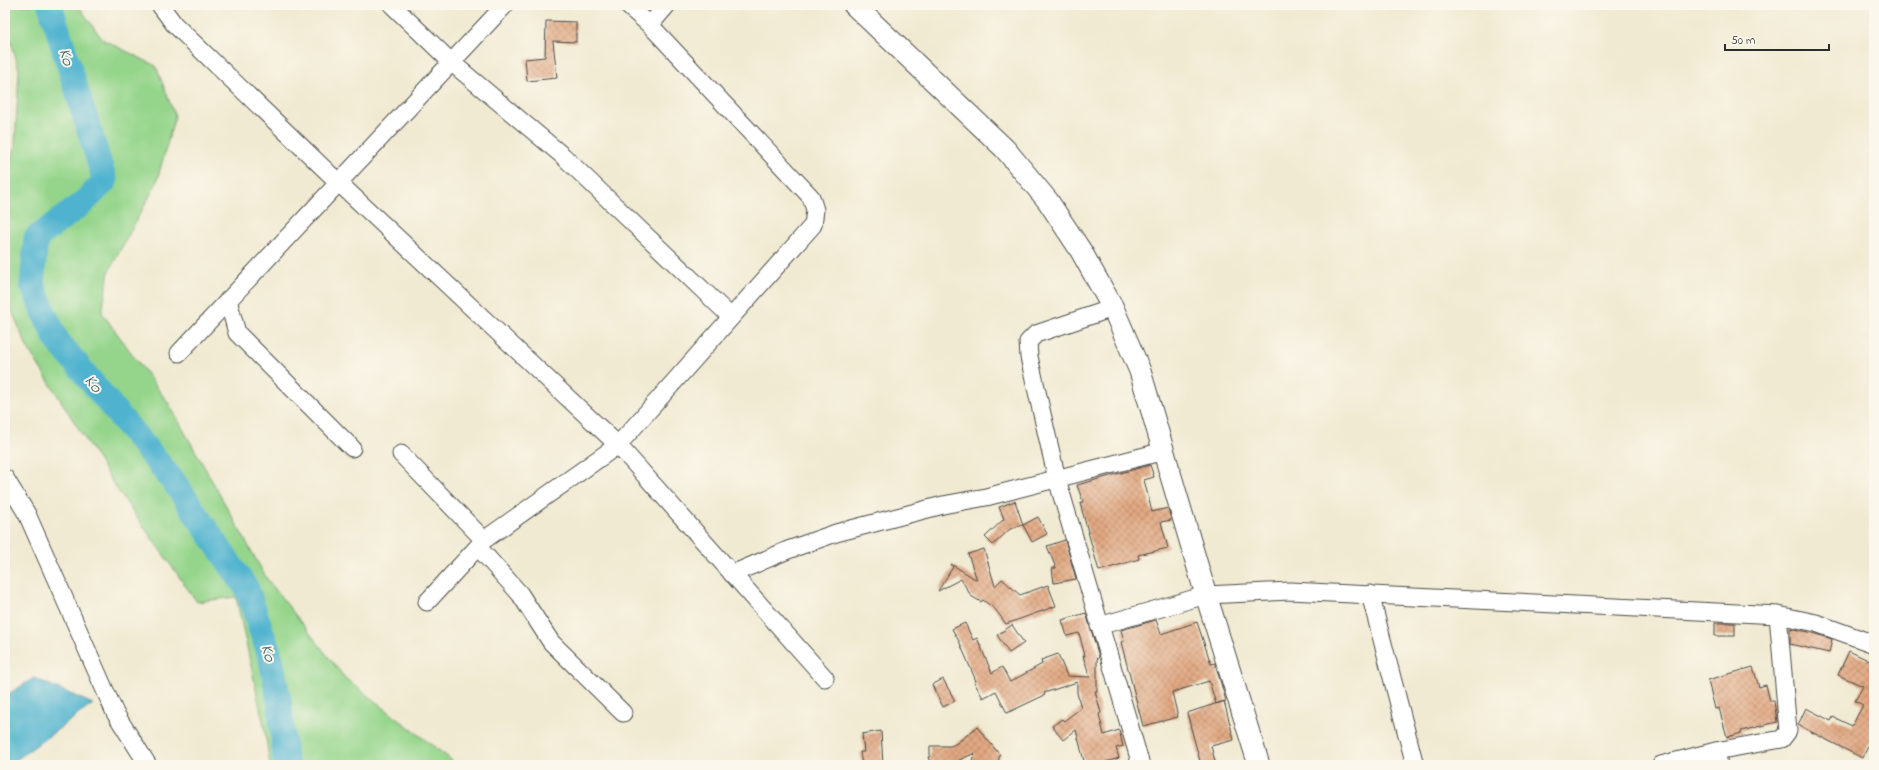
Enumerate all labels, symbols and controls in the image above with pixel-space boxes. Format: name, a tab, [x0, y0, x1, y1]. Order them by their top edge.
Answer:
scale bar	[1725, 26, 1829, 52]
text: 50 m	[1731, 32, 1755, 50]
water label: Ko	[52, 45, 81, 70]
water label: Ko	[78, 369, 109, 399]
water label: Ko	[254, 641, 283, 666]

